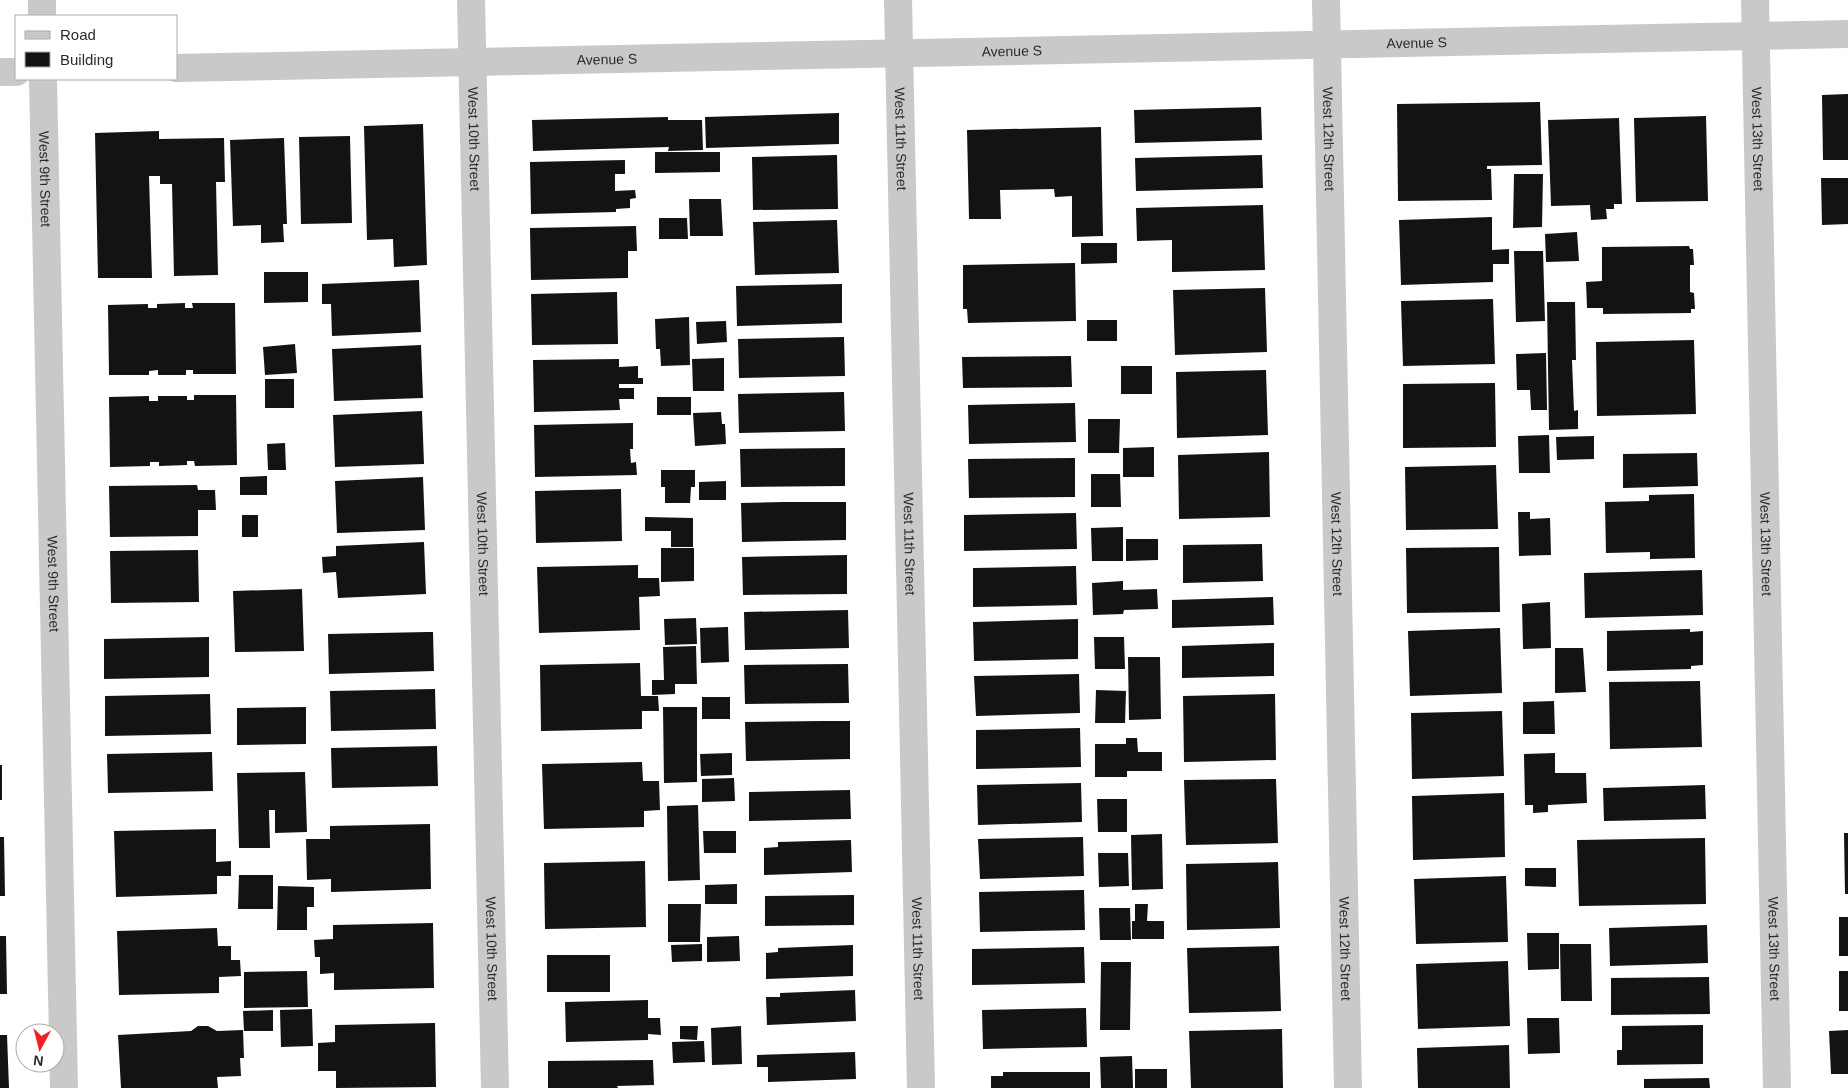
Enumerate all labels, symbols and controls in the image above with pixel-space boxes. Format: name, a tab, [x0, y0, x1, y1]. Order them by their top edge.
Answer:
legend	[15, 15, 178, 80]
text: Road	[60, 26, 96, 43]
street label: Avenue S	[1386, 34, 1447, 51]
street label: Avenue S	[981, 42, 1042, 60]
text: Building	[60, 51, 113, 68]
street label: Avenue S	[576, 51, 637, 68]
street label: West 10th Street	[465, 87, 483, 191]
street label: West 11th Street	[892, 87, 910, 191]
street label: West 12th Street	[1320, 87, 1338, 191]
street label: West 13th Street	[1749, 87, 1767, 191]
street label: West 9th Street	[36, 131, 54, 227]
street label: West 10th Street	[474, 492, 492, 596]
street label: West 11th Street	[900, 492, 919, 596]
street label: West 12th Street	[1328, 492, 1346, 596]
street label: West 13th Street	[1757, 492, 1775, 596]
street label: West 9th Street	[45, 536, 63, 632]
street label: West 10th Street	[483, 897, 501, 1001]
street label: West 11th Street	[909, 897, 927, 1001]
street label: West 12th Street	[1336, 897, 1354, 1001]
street label: West 13th Street	[1765, 897, 1783, 1001]
north arrow	[15, 1023, 65, 1073]
text: N	[32, 1052, 44, 1069]

